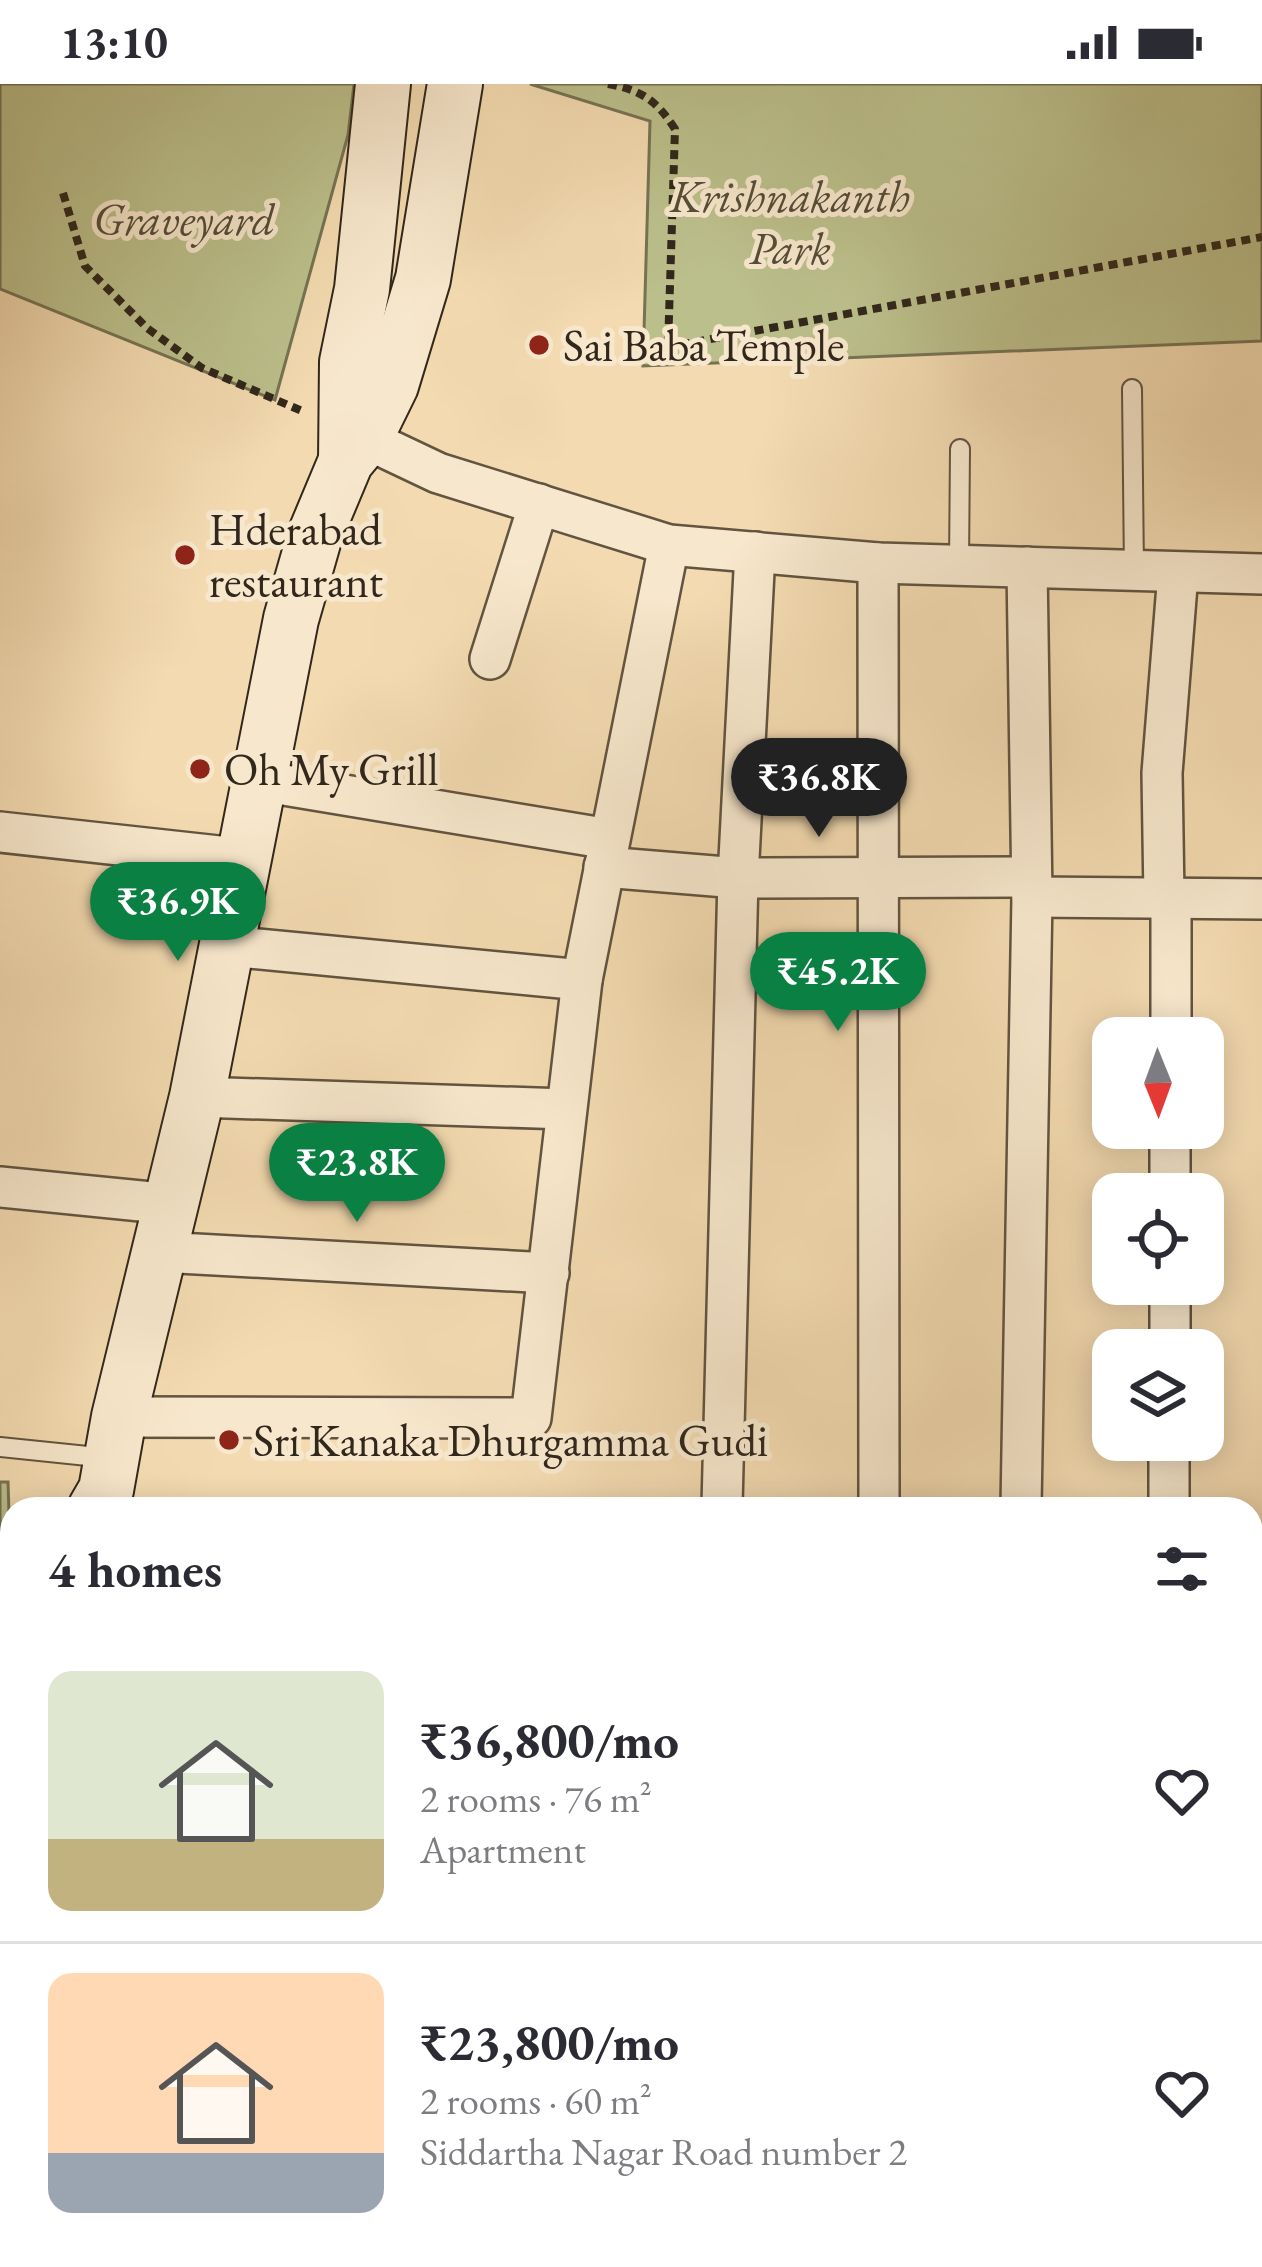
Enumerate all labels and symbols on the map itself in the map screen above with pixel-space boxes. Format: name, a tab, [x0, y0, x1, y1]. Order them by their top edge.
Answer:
park label: Krishnakanth Park	[669, 167, 910, 277]
park label: Graveyard	[93, 190, 276, 248]
place label: Sai Baba Temple	[563, 316, 845, 374]
marker: Sai Baba Temple	[526, 332, 552, 358]
place label: Hderabad restaurant	[209, 500, 383, 610]
marker: Hderabad restaurant	[172, 542, 198, 568]
pin: ₹36.8K	[721, 738, 917, 840]
place label: Oh My Grill	[224, 740, 438, 798]
marker: Oh My Grill	[187, 756, 213, 782]
pin: ₹36.9K	[80, 862, 276, 964]
pin: ₹45.2K	[740, 932, 936, 1034]
north arrow	[1092, 1017, 1224, 1149]
pin: ₹23.8K	[259, 1123, 455, 1225]
place label: Sri Kanaka Dhurgamma Gudi	[253, 1411, 768, 1469]
marker: Sri Kanaka Dhurgamma Gudi	[216, 1427, 242, 1453]

